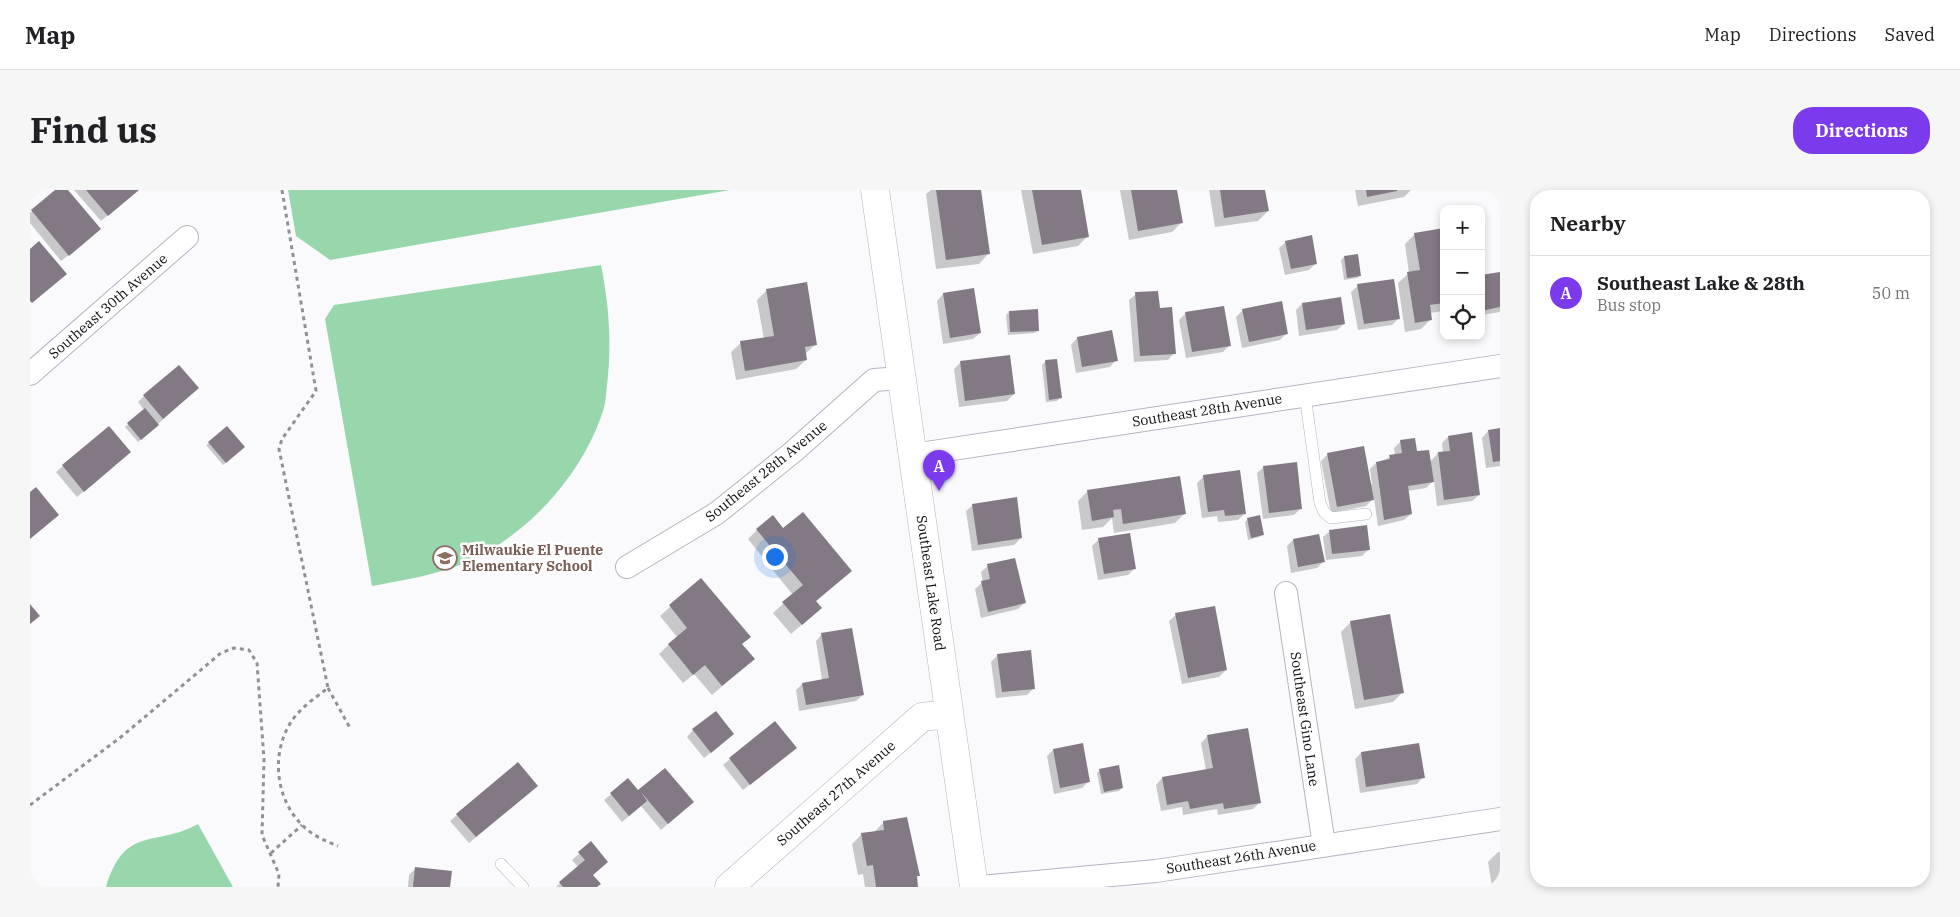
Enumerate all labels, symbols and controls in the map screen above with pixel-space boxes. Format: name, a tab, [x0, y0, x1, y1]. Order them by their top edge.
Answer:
text: Map	[25, 19, 75, 51]
text: Map	[1704, 23, 1741, 46]
text: Directions	[1769, 23, 1857, 46]
text: Saved	[1885, 23, 1935, 46]
text: Find us	[30, 107, 157, 153]
button: Directions	[1793, 107, 1930, 154]
map controls	[1440, 205, 1485, 340]
button: +	[1440, 205, 1485, 250]
text: Nearby	[1550, 209, 1626, 237]
street label: Southeast 30th Avenue	[45, 249, 171, 363]
button: −	[1440, 250, 1485, 295]
text: Southeast Lake & 28th	[1597, 271, 1805, 295]
text: A	[1560, 283, 1572, 303]
text: 50 m	[1872, 283, 1910, 303]
button: locate	[1440, 295, 1485, 340]
text: Bus stop	[1597, 295, 1661, 315]
street label: Southeast 28th Avenue	[1131, 389, 1283, 431]
street label: Southeast 28th Avenue	[701, 416, 831, 526]
pin: A	[923, 450, 955, 491]
street label: Southeast Lake Road	[913, 514, 949, 652]
place label: Milwaukie El Puente Elementary School	[462, 541, 603, 575]
your location	[762, 544, 788, 570]
school or university icon: Milwaukie El Puente Elementary School	[432, 545, 458, 571]
street label: Southeast Gino Lane	[1287, 651, 1323, 787]
street label: Southeast 27th Avenue	[773, 736, 899, 850]
street label: Southeast 26th Avenue	[1165, 836, 1317, 878]

